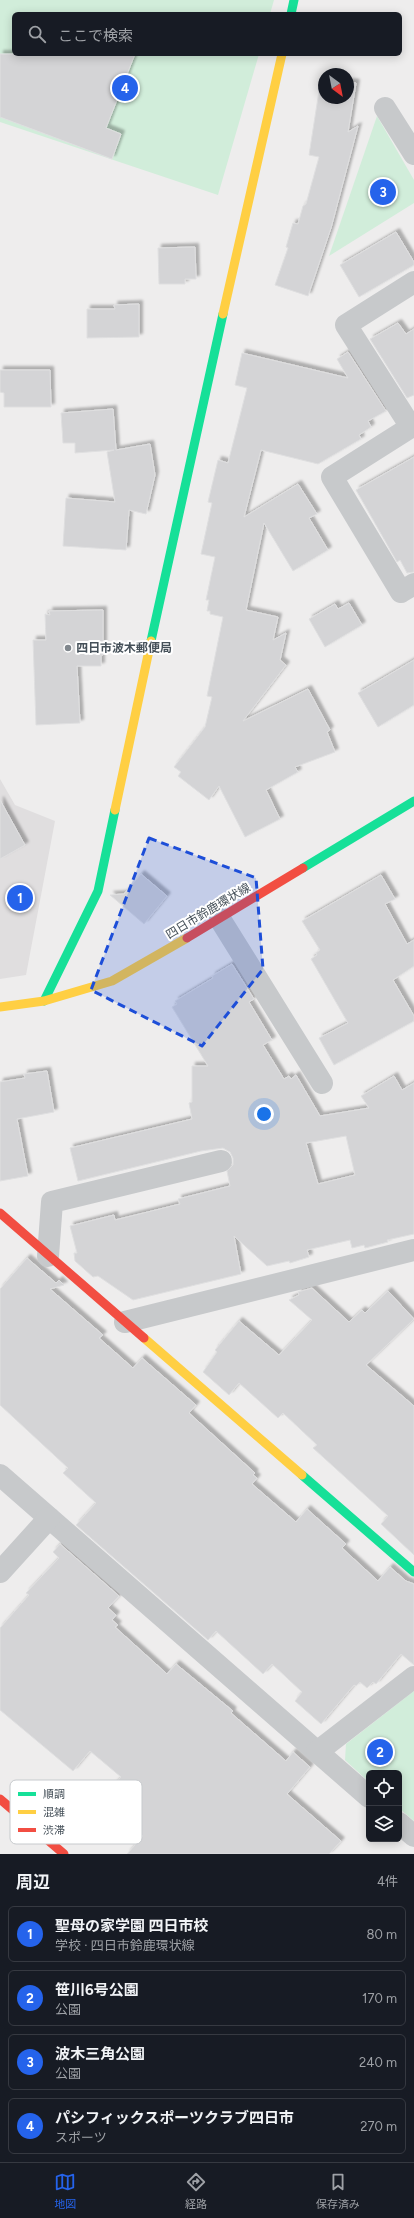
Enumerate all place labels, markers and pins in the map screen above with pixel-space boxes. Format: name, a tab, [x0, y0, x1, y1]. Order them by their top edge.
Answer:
pin: 4	[112, 73, 138, 103]
pin: 3	[370, 177, 396, 207]
place label: 四日市波木郵便局	[76, 641, 172, 655]
marker: 四日市波木郵便局	[63, 643, 73, 653]
pin: 1	[7, 883, 33, 913]
pin: 2	[367, 1737, 393, 1767]

